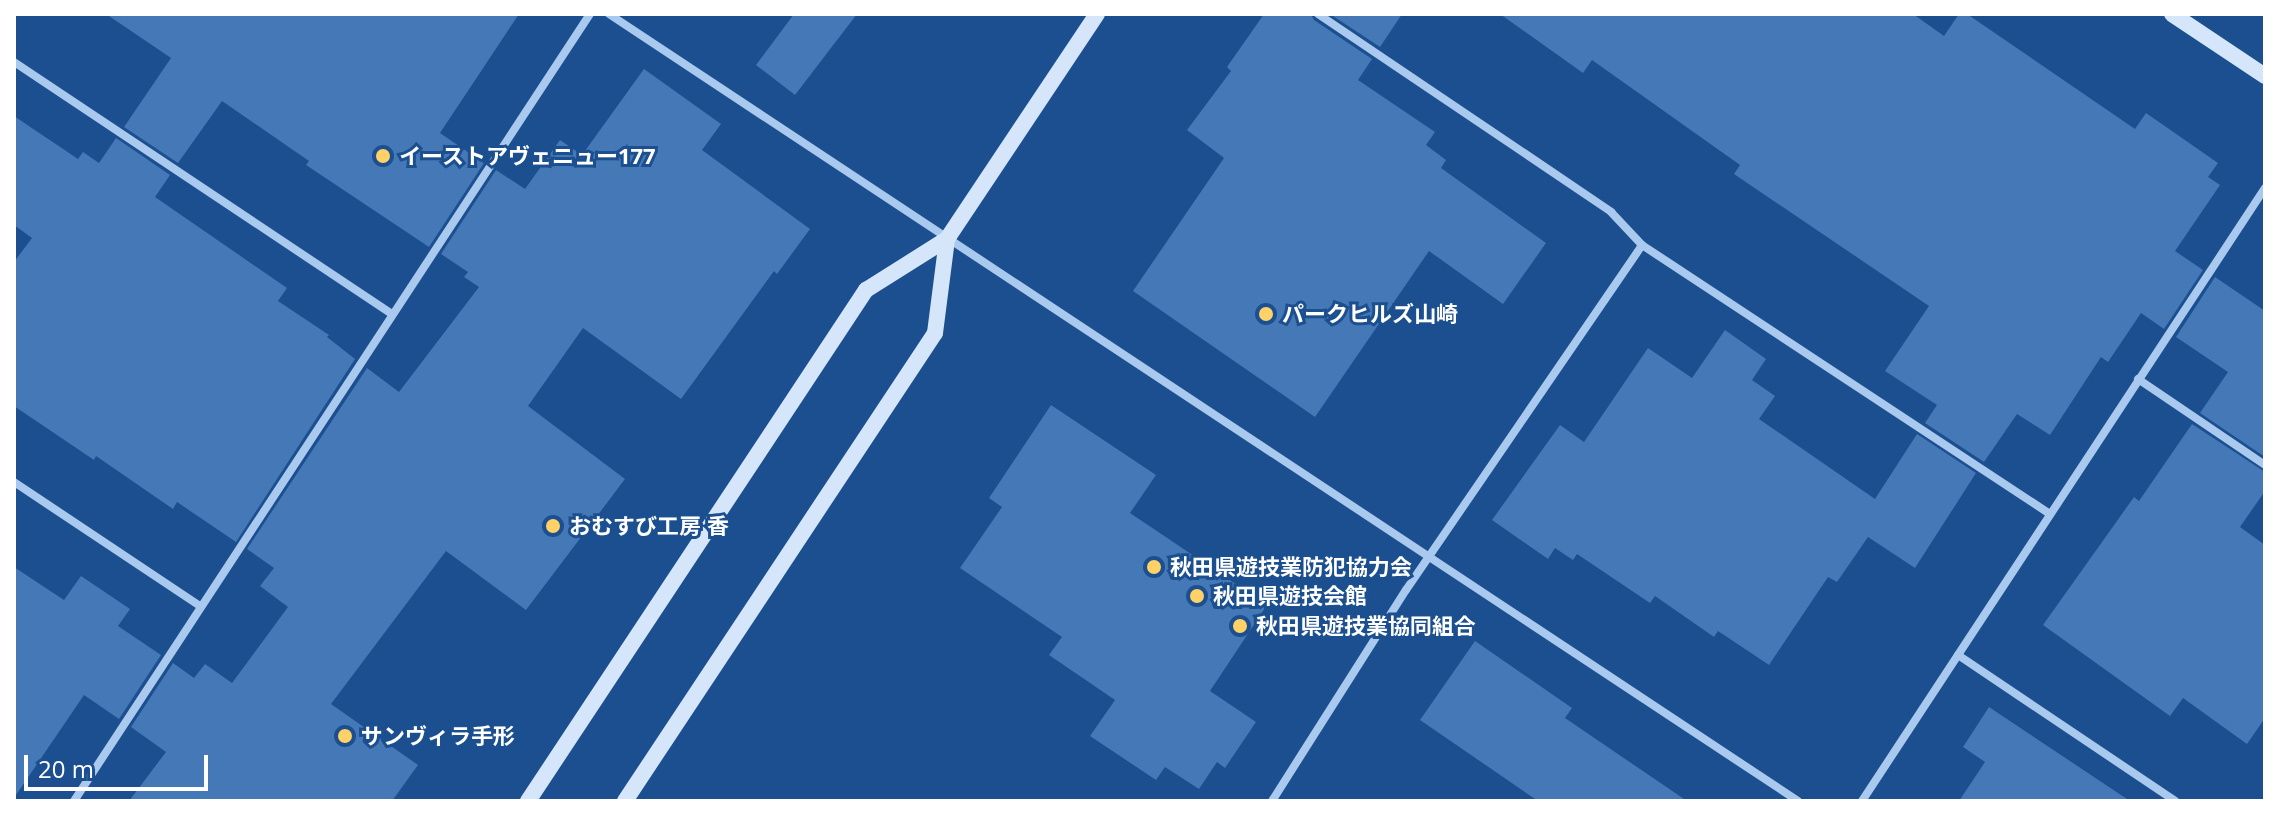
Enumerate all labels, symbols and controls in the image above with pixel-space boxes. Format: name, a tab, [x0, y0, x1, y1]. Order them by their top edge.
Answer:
place label: イーストアヴェニュー177	[399, 143, 657, 169]
marker: イーストアヴェニュー177	[374, 147, 392, 165]
place label: パークヒルズ山崎	[1282, 301, 1458, 327]
marker: パークヒルズ山崎	[1257, 305, 1275, 323]
place label: おむすび工房 香	[569, 513, 729, 539]
marker: おむすび工房 香	[544, 517, 562, 535]
place label: 秋田県遊技業防犯協力会	[1170, 554, 1412, 580]
marker: 秋田県遊技業防犯協力会	[1145, 558, 1163, 576]
place label: 秋田県遊技会館	[1213, 583, 1367, 609]
marker: 秋田県遊技会館	[1188, 587, 1206, 605]
place label: 秋田県遊技業協同組合	[1256, 613, 1476, 639]
marker: 秋田県遊技業協同組合	[1231, 617, 1249, 635]
place label: サンヴィラ手形	[361, 723, 515, 749]
marker: サンヴィラ手形	[336, 727, 354, 745]
scale bar	[28, 739, 212, 789]
text: 20 m	[38, 752, 94, 785]

